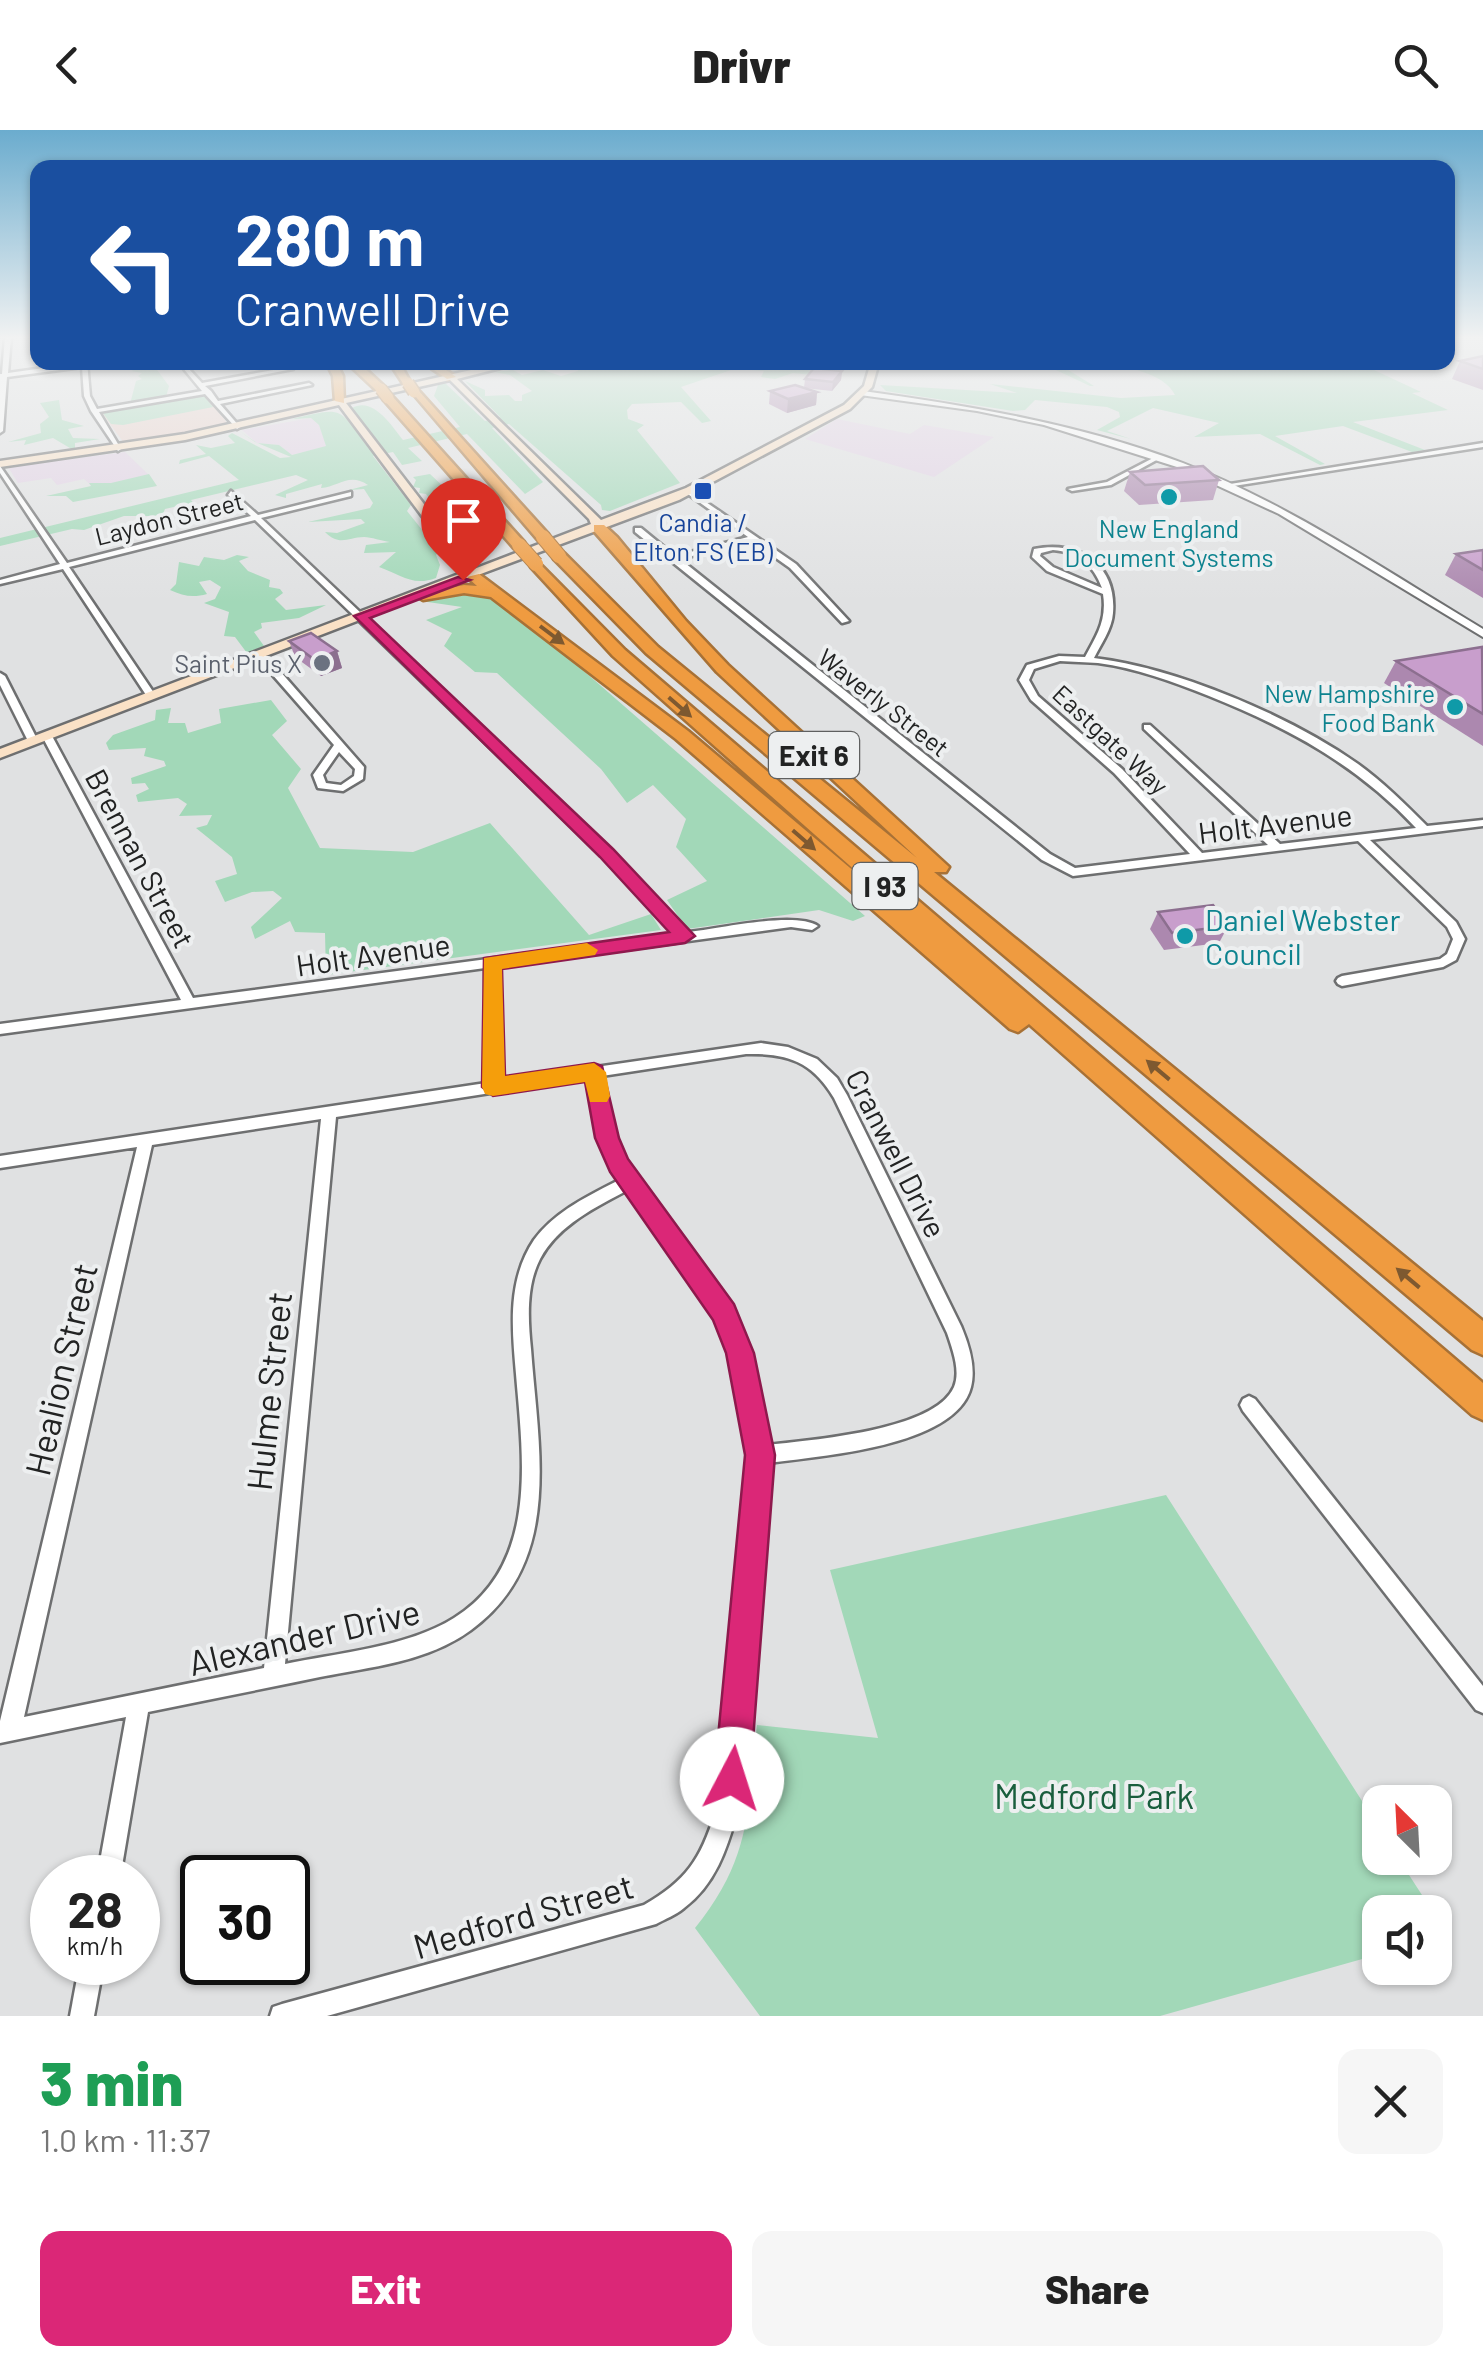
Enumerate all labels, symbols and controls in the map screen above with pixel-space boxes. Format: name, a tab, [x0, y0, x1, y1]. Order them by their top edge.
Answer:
icon: back	[40, 38, 95, 93]
text: Drivr	[692, 38, 791, 92]
icon: search	[1388, 38, 1443, 93]
text: 280 m	[235, 196, 424, 280]
icon: left	[70, 200, 200, 330]
text: Cranwell Drive	[235, 281, 511, 335]
pin	[421, 478, 506, 581]
marker: Candia / Elton FS (EB)	[692, 480, 714, 502]
street label: Laydon Street	[92, 485, 246, 551]
marker: New England Document Systems	[1158, 486, 1180, 508]
icon: arrive	[436, 493, 491, 548]
place label: Candia / Elton FS (EB)	[633, 507, 773, 566]
place label: New England Document Systems	[1065, 513, 1273, 572]
one-way arrow	[539, 625, 565, 644]
street label: Waverly Street	[813, 642, 955, 762]
place label: Saint Pius X	[174, 648, 302, 678]
marker: Saint Pius X	[311, 652, 333, 674]
street label: Eastgate Way	[1047, 678, 1175, 800]
place label: New Hampshire Food Bank	[1264, 678, 1435, 737]
one-way arrow	[667, 695, 692, 717]
marker: New Hampshire Food Bank	[1444, 696, 1466, 718]
road number: Exit 6	[769, 732, 859, 778]
street label: Brennan Street	[79, 762, 203, 954]
street label: Holt Avenue	[1196, 796, 1354, 850]
one-way arrow	[791, 829, 816, 851]
road number: I 93	[852, 863, 918, 909]
place label: Daniel Webster Council	[1205, 901, 1400, 971]
street label: Holt Avenue	[294, 925, 452, 983]
marker: Daniel Webster Council	[1174, 925, 1196, 947]
one-way arrow	[1146, 1060, 1171, 1081]
street label: Cranwell Drive	[839, 1063, 955, 1243]
street label: Healion Street	[15, 1259, 105, 1479]
one-way arrow	[1396, 1268, 1421, 1289]
street label: Hulme Street	[237, 1290, 299, 1492]
street label: Alexander Drive	[184, 1589, 424, 1683]
position arrow	[680, 1727, 784, 1831]
park label: Medford Park	[994, 1774, 1194, 1816]
north arrow	[1362, 1785, 1452, 1875]
map controls	[1362, 1785, 1452, 1985]
speed limit sign: 30	[180, 1855, 310, 1985]
street label: Medford Street	[408, 1864, 638, 1966]
text: 28	[67, 1878, 123, 1938]
button: sound	[1362, 1895, 1452, 1985]
text: km/h	[67, 1930, 123, 1960]
text: 3 min	[40, 2046, 184, 2118]
button: close	[1338, 2049, 1443, 2154]
text: 1.0 km · 11:37	[40, 2120, 210, 2158]
button: Exit	[40, 2231, 732, 2346]
button: Share	[752, 2231, 1443, 2346]

